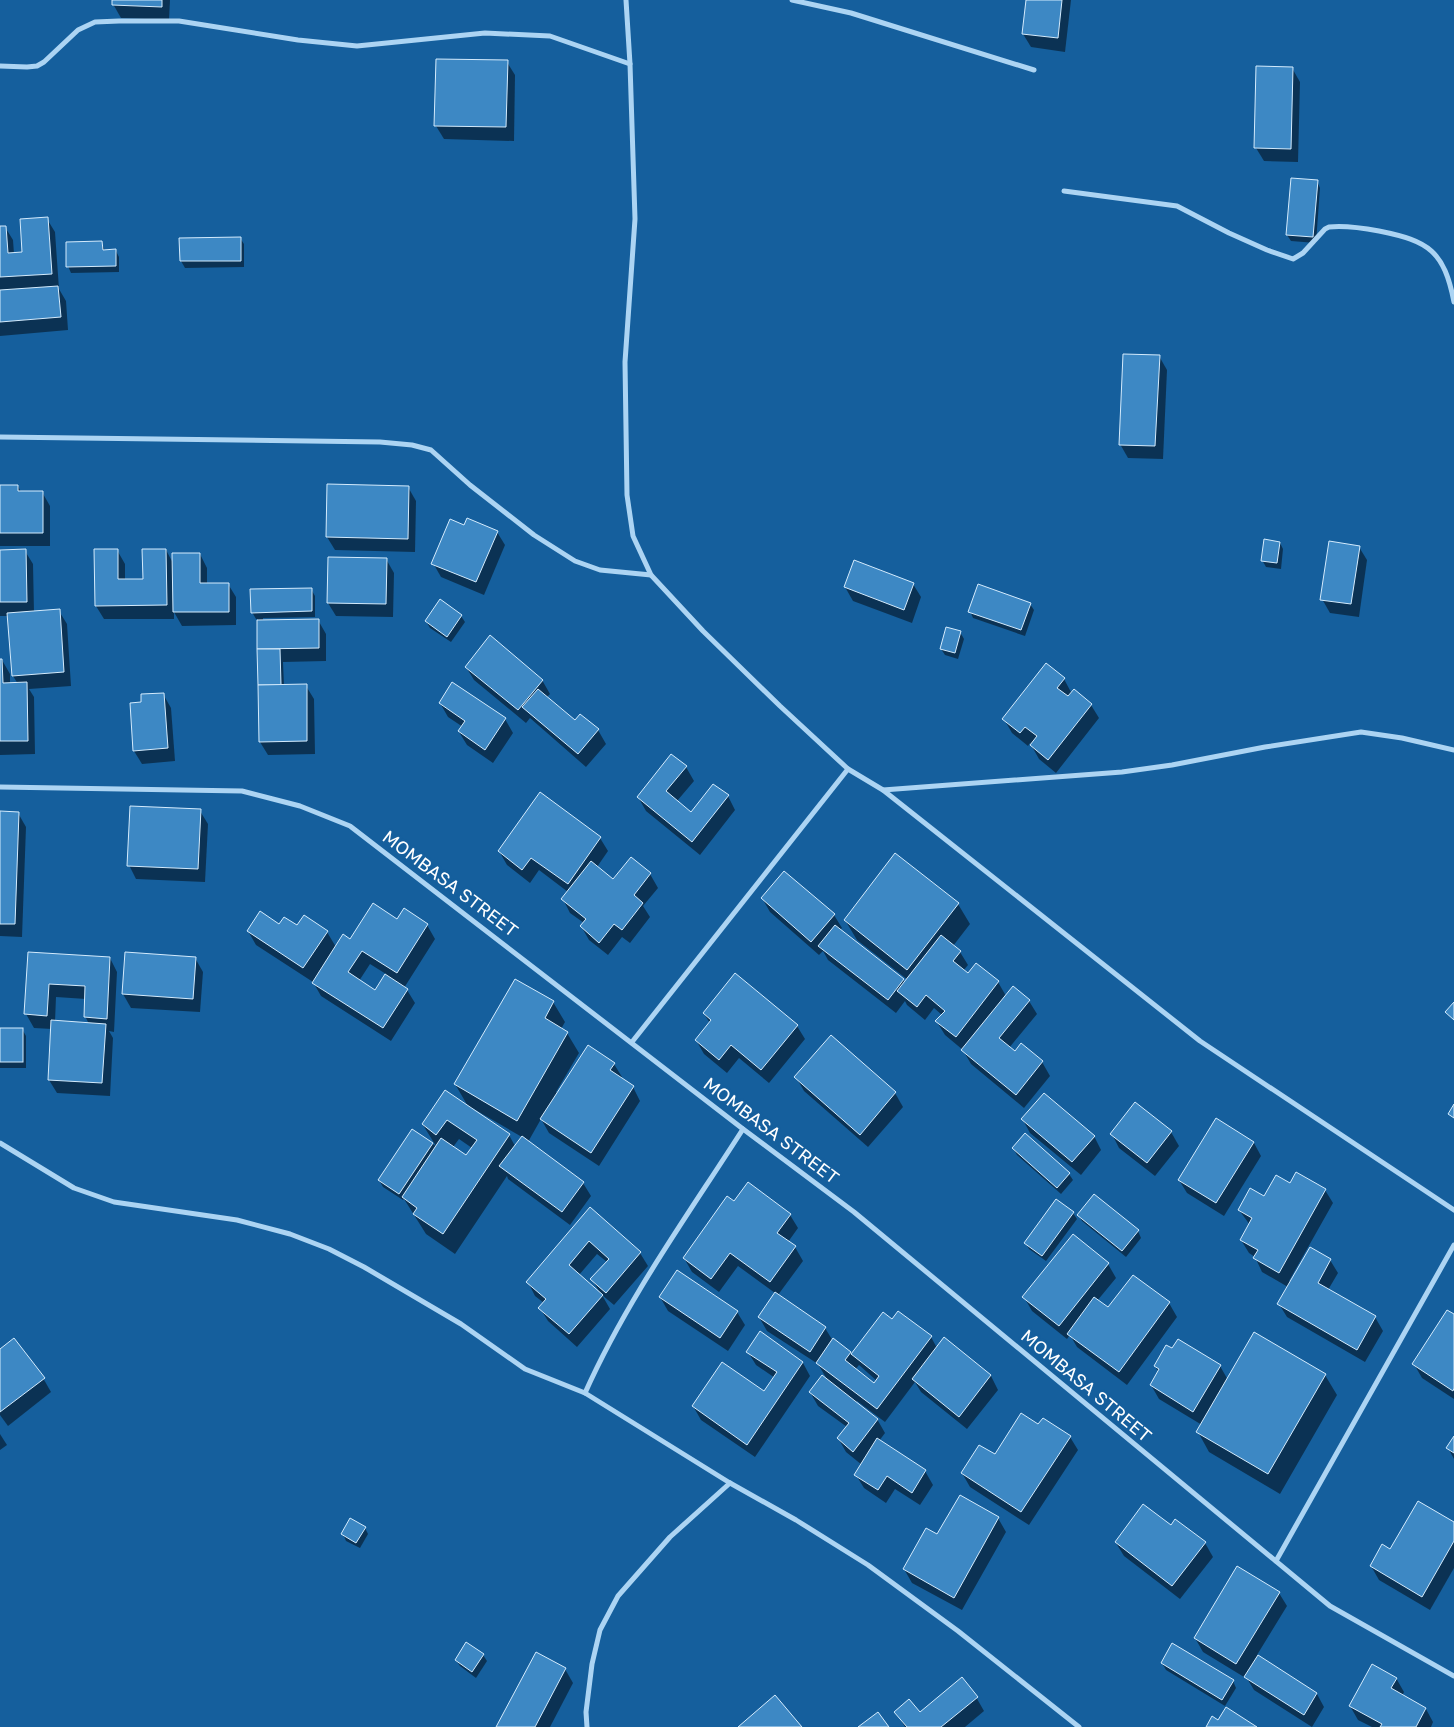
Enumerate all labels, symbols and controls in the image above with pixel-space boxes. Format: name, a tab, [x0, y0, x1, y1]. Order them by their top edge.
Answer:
street label: MOMBASA STREET	[379, 825, 523, 941]
street label: MOMBASA STREET	[700, 1072, 844, 1188]
street label: MOMBASA STREET	[1017, 1324, 1156, 1446]

